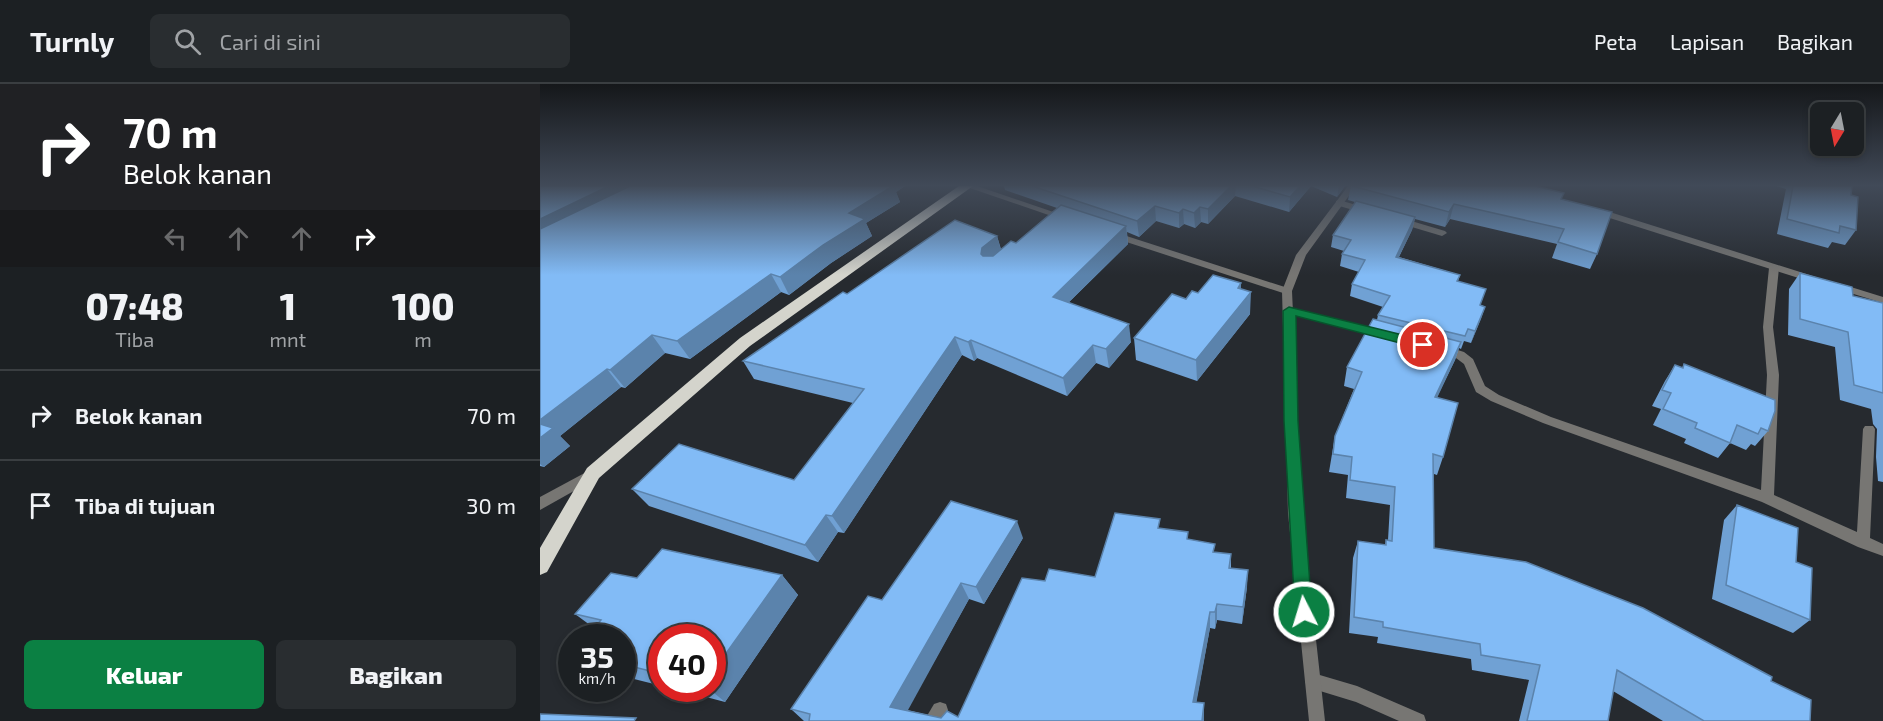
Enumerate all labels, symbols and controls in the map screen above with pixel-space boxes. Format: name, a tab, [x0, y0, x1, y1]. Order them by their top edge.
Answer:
search box	[150, 14, 570, 68]
text: Turnly	[30, 24, 114, 58]
icon: search	[171, 25, 204, 58]
text: Cari di sini	[219, 28, 321, 54]
text: Peta	[1594, 29, 1637, 54]
text: Lapisan	[1670, 29, 1744, 54]
text: Bagikan	[1777, 29, 1853, 54]
north arrow	[1810, 102, 1864, 156]
map controls	[1810, 102, 1864, 156]
text: 70 m	[123, 106, 218, 156]
icon: right	[24, 108, 102, 186]
text: Belok kanan	[123, 157, 272, 189]
icon: left	[159, 222, 192, 255]
icon: ahead	[222, 222, 255, 255]
icon: ahead	[285, 222, 318, 255]
icon: right	[348, 222, 381, 255]
text: 07:48	[86, 284, 184, 327]
text: 1	[280, 284, 296, 327]
text: 100	[392, 284, 454, 327]
pin	[1397, 319, 1448, 370]
text: Tiba	[115, 327, 154, 351]
text: mnt	[269, 327, 306, 351]
text: m	[414, 327, 432, 351]
icon: arrive	[1406, 328, 1439, 361]
icon: right	[24, 399, 57, 432]
text: Belok kanan	[75, 402, 202, 428]
text: 70 m	[467, 402, 516, 428]
icon: arrive	[24, 489, 57, 522]
text: Tiba di tujuan	[75, 492, 215, 518]
text: 30 m	[466, 492, 516, 518]
position arrow	[1272, 580, 1336, 644]
speed limit sign: 40	[648, 624, 726, 702]
text: 35	[580, 638, 614, 674]
button: Keluar	[24, 640, 264, 709]
button: Bagikan	[276, 640, 516, 709]
text: km/h	[578, 669, 616, 687]

